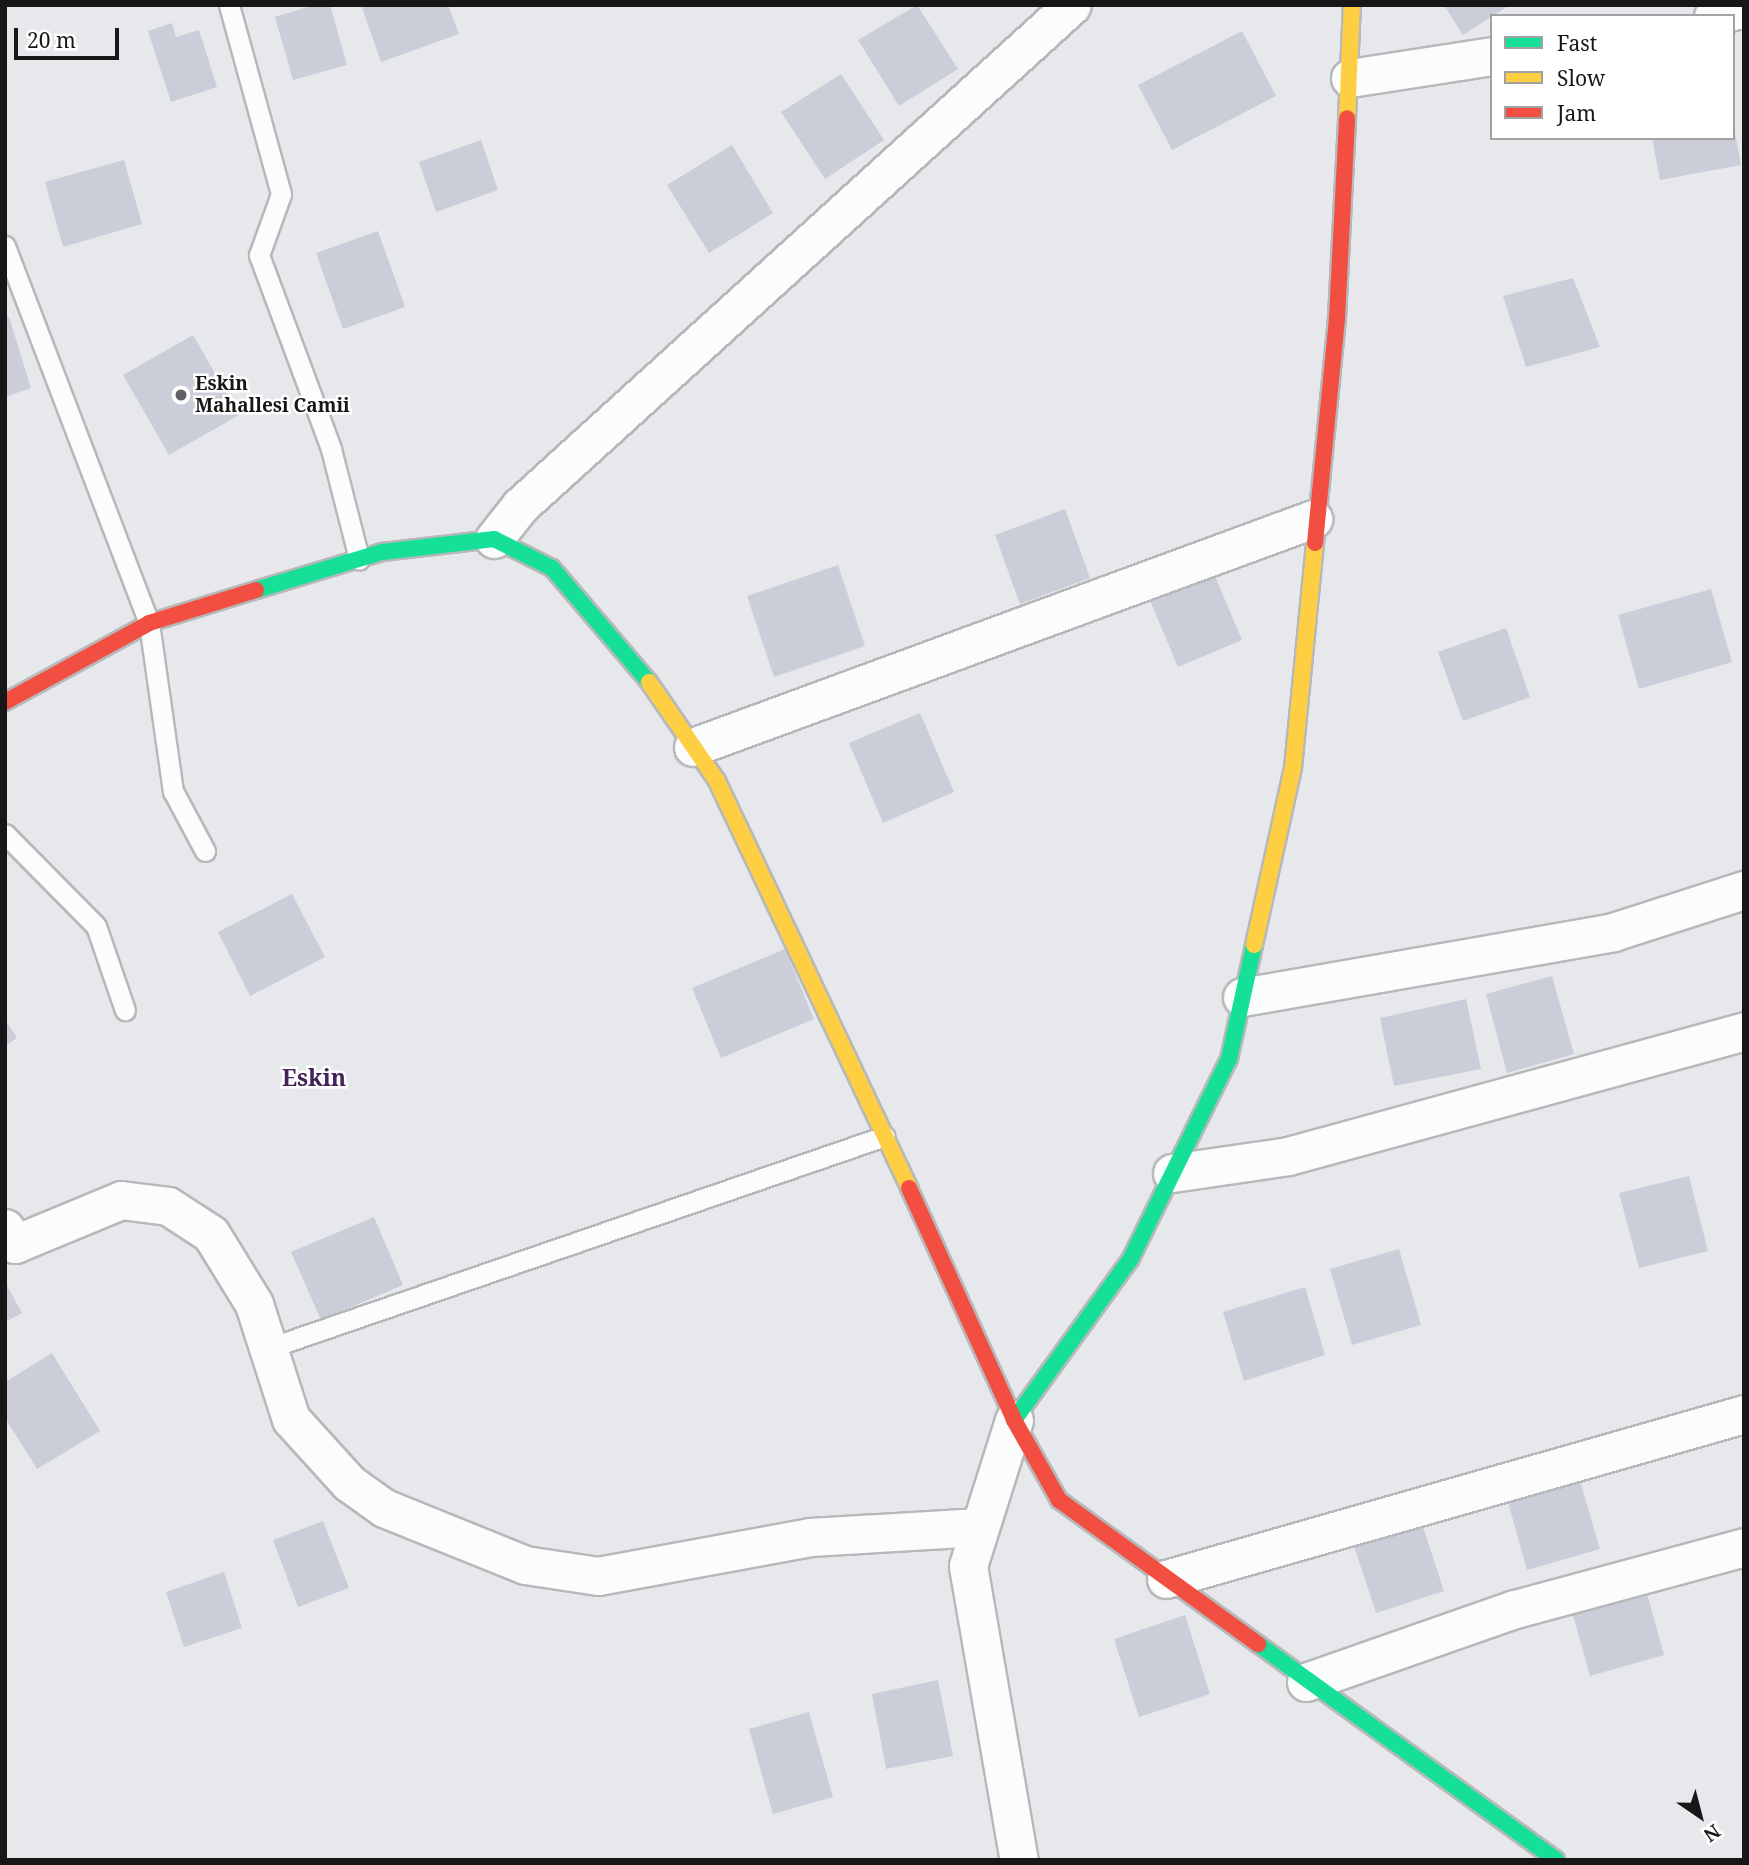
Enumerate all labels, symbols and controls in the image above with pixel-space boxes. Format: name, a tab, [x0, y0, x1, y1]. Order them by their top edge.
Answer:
scale bar	[18, 14, 122, 58]
legend	[1490, 14, 1735, 140]
text: 20 m	[27, 26, 76, 54]
text: Fast	[1557, 29, 1597, 57]
text: Slow	[1557, 64, 1605, 92]
text: Jam	[1557, 99, 1596, 127]
place label: Eskin Mahallesi Camii	[195, 373, 350, 417]
marker: Eskin Mahallesi Camii	[173, 387, 189, 403]
district label: Eskin	[282, 1063, 346, 1091]
north arrow	[1665, 1781, 1735, 1851]
text: N	[1698, 1818, 1726, 1848]

